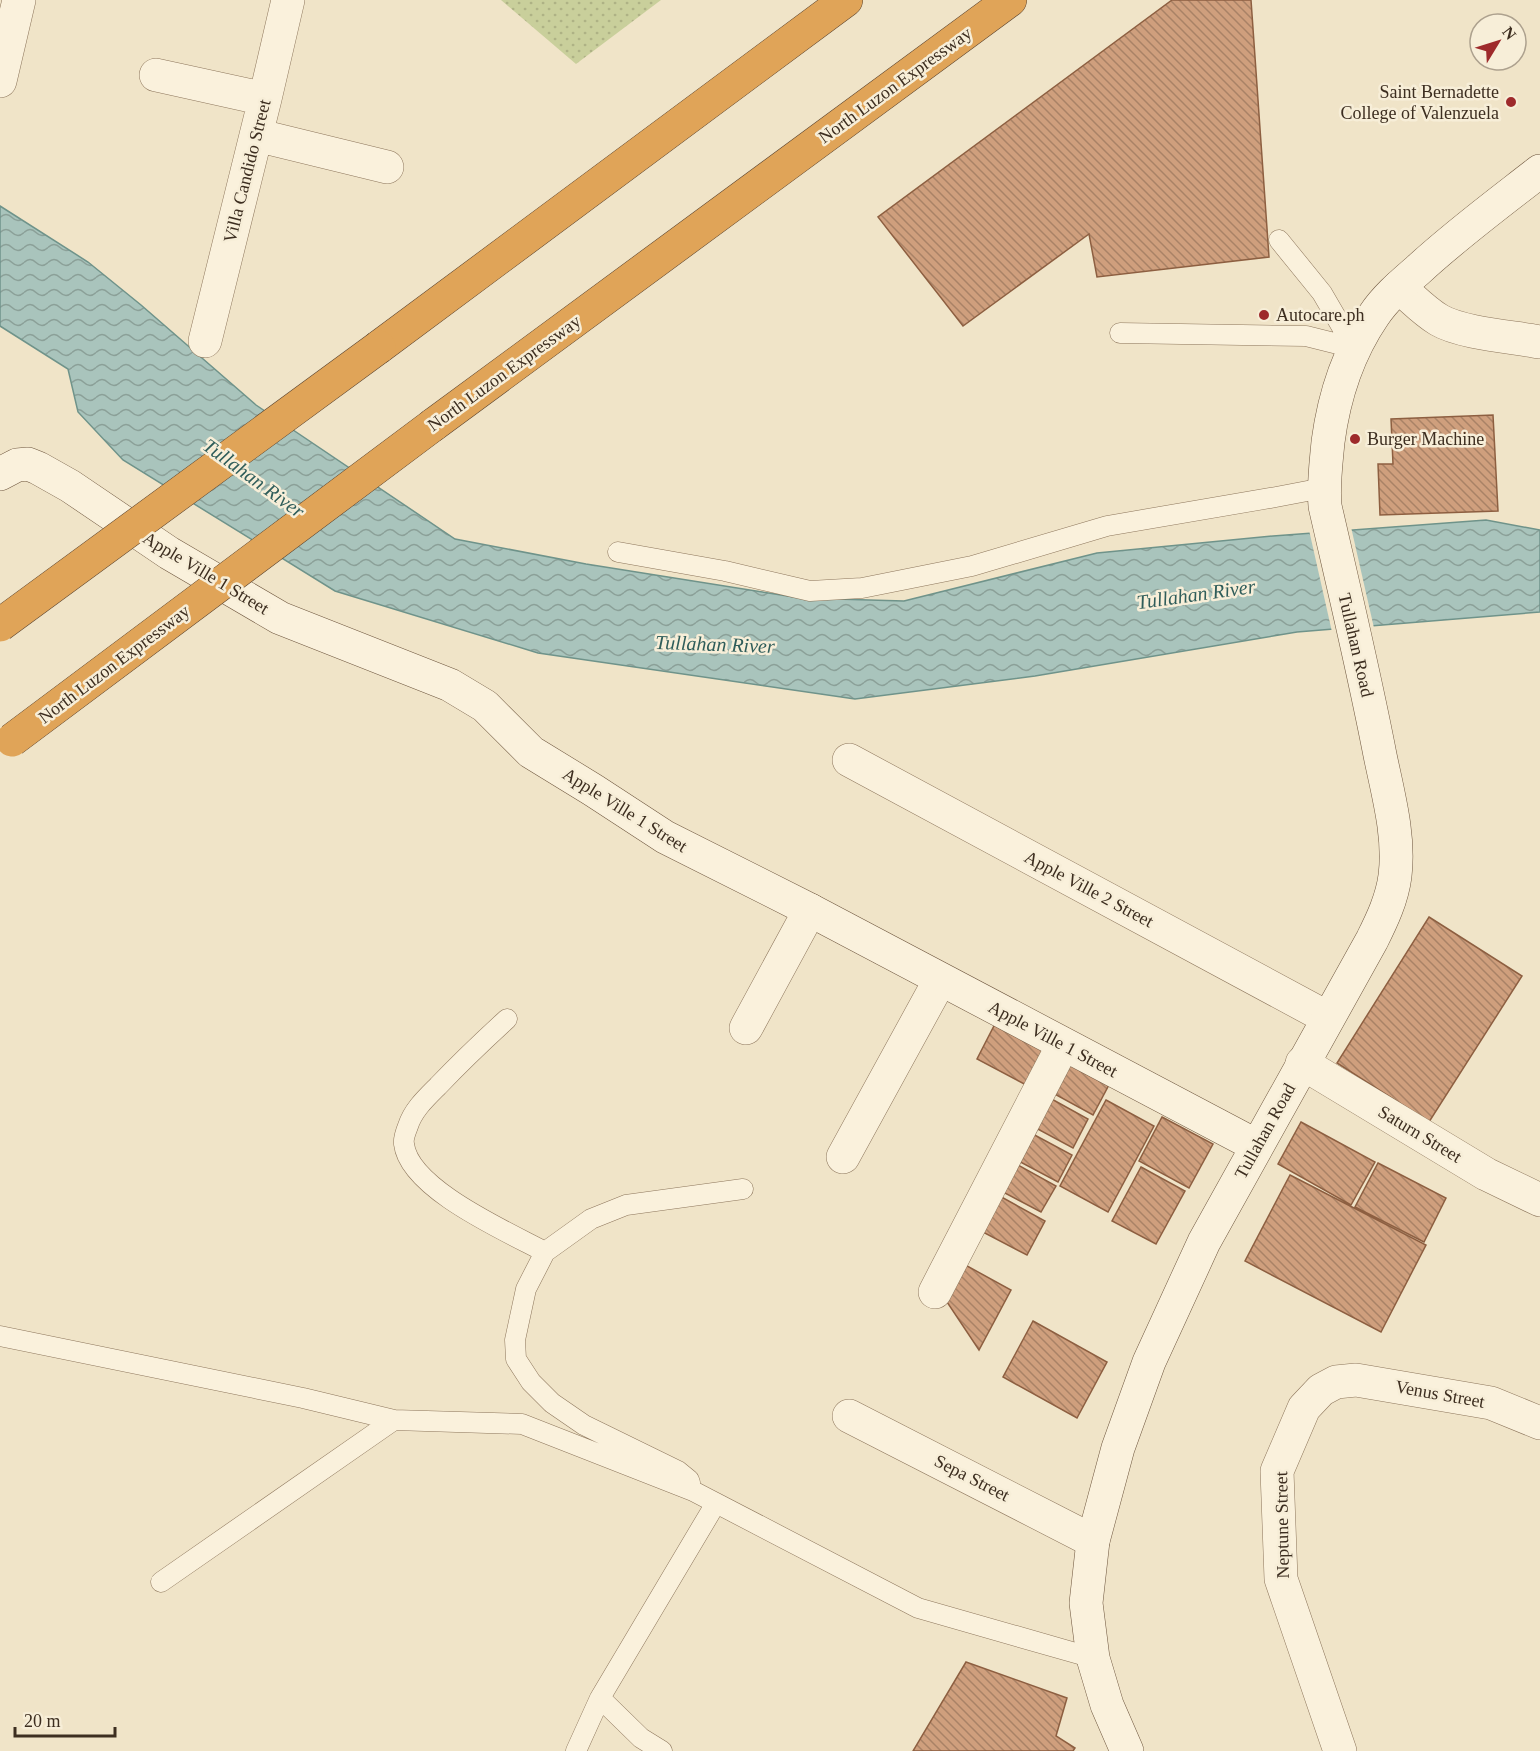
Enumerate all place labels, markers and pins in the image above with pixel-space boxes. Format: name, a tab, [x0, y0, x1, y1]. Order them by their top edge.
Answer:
place label: Saint Bernadette College of Valenzuela	[1340, 82, 1499, 123]
marker: Saint Bernadette College of Valenzuela	[1504, 95, 1518, 109]
place label: Autocare.ph	[1276, 305, 1364, 325]
marker: Autocare.ph	[1257, 308, 1271, 322]
place label: Burger Machine	[1367, 429, 1484, 449]
marker: Burger Machine	[1348, 432, 1362, 446]

